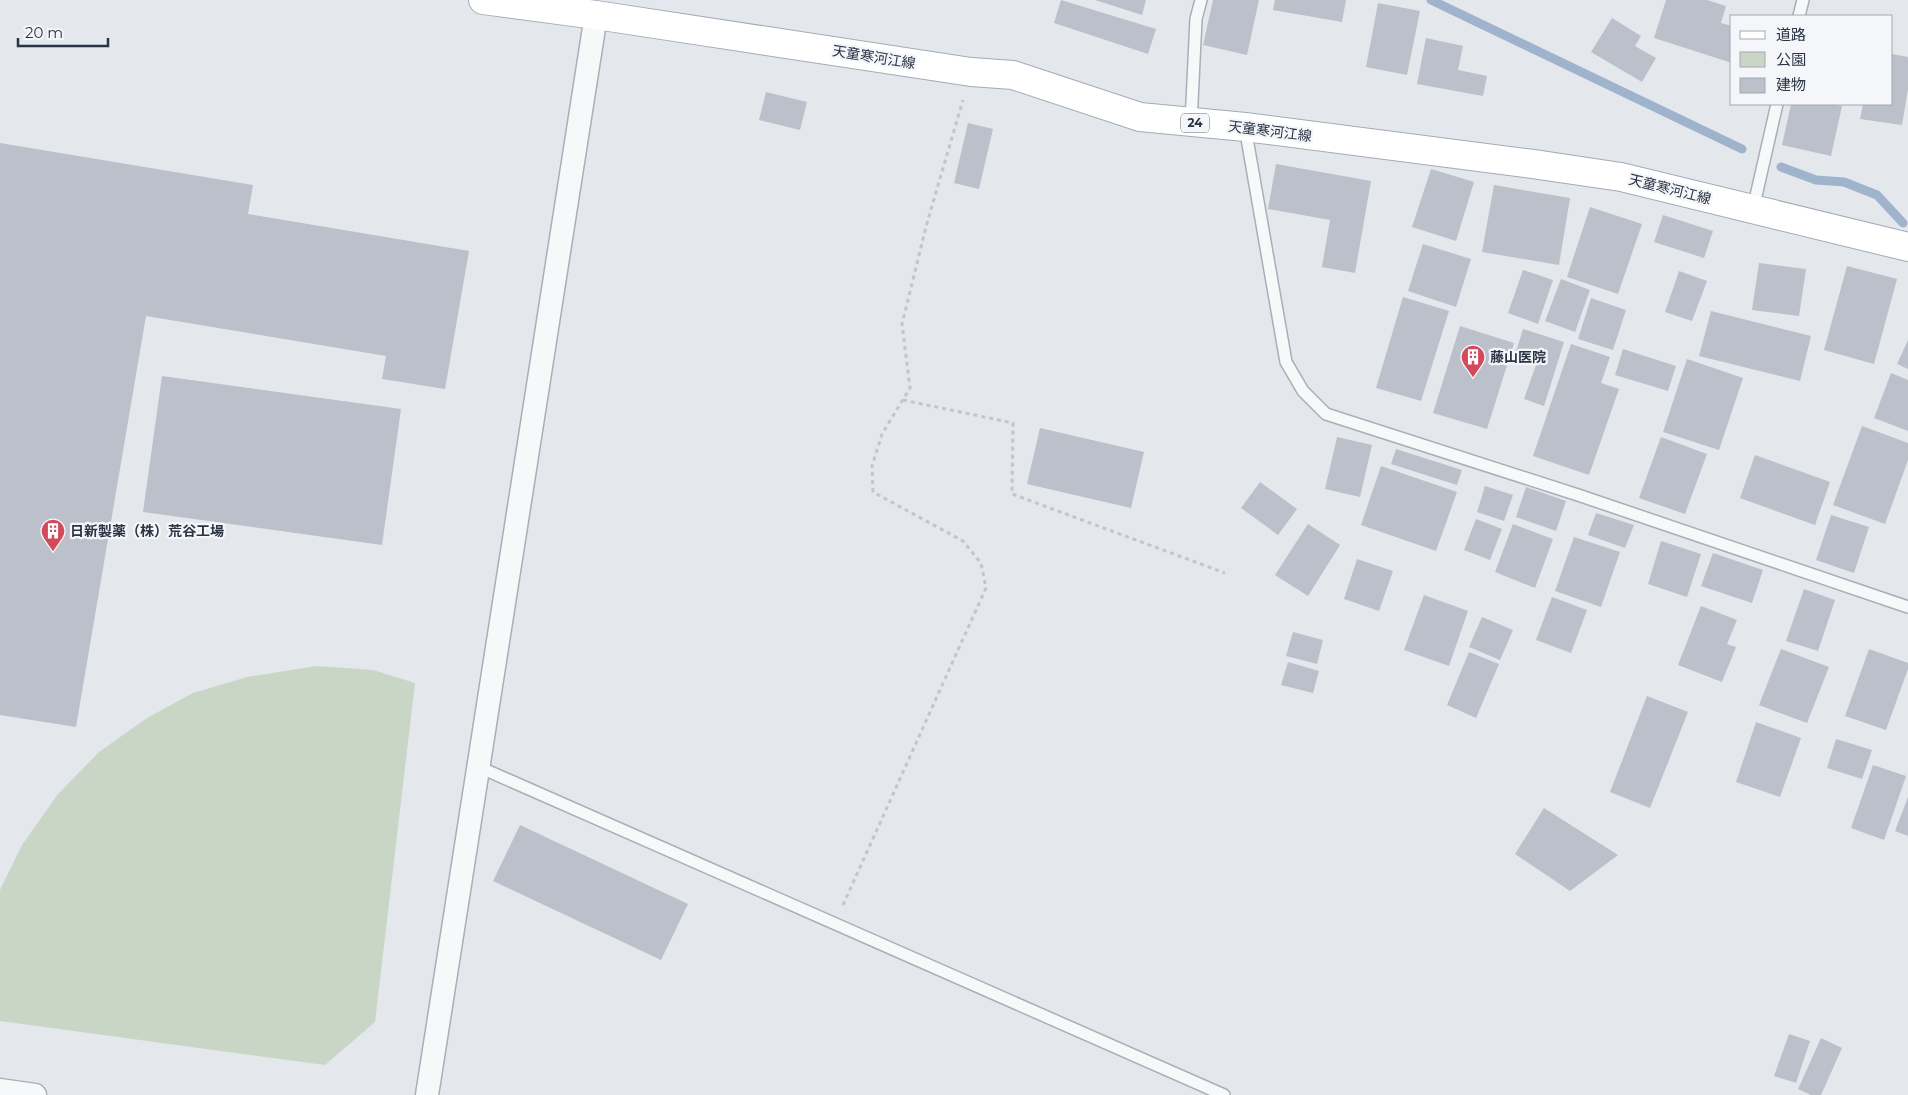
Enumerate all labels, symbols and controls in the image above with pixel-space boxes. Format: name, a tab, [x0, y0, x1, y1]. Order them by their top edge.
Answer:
scale bar	[18, 15, 108, 47]
legend	[1730, 15, 1893, 105]
text: 20 m	[25, 23, 63, 42]
text: 道路	[1776, 25, 1806, 44]
street label: 天童寒河江線	[831, 42, 917, 72]
text: 公園	[1776, 50, 1806, 69]
text: 建物	[1776, 75, 1806, 94]
road number: 24	[1181, 114, 1209, 132]
street label: 天童寒河江線	[1227, 117, 1313, 145]
street label: 天童寒河江線	[1627, 170, 1713, 208]
building icon: 藤山医院	[1460, 344, 1486, 378]
place label: 藤山医院	[1490, 348, 1546, 366]
building icon: 日新製薬（株）荒谷工場	[40, 518, 66, 552]
place label: 日新製薬（株）荒谷工場	[70, 522, 224, 540]

